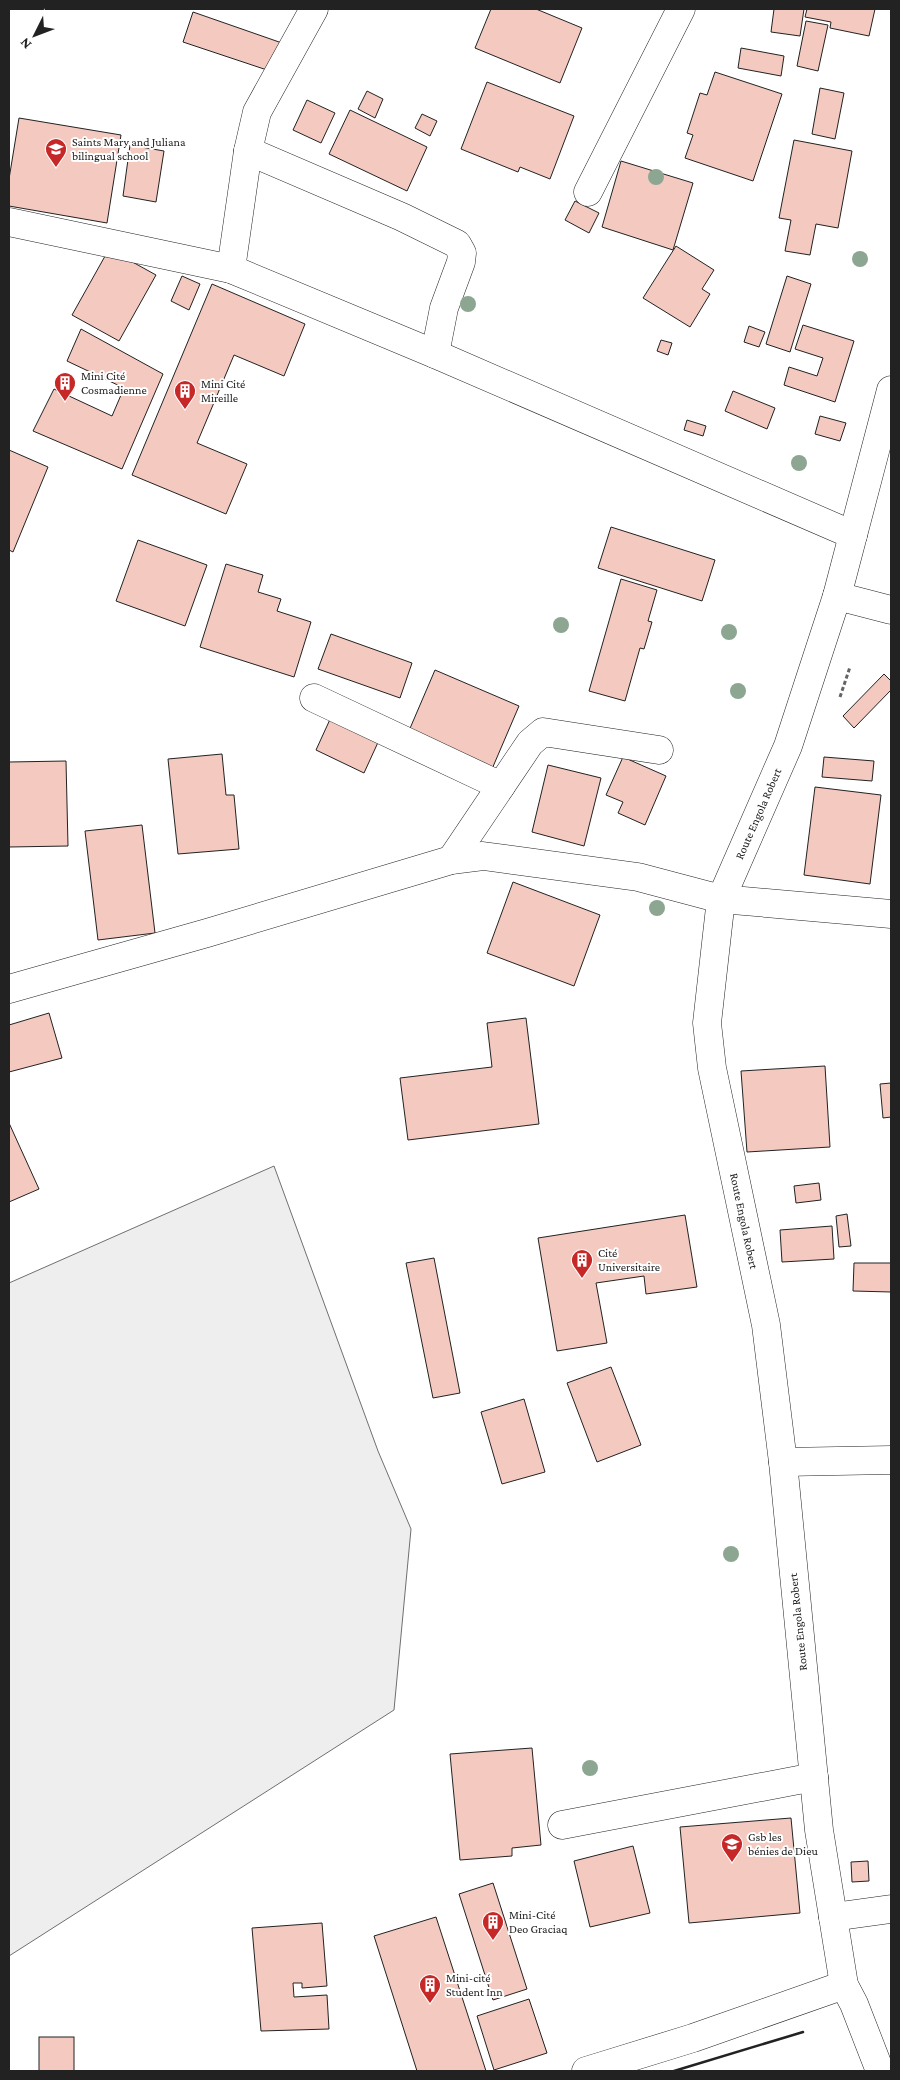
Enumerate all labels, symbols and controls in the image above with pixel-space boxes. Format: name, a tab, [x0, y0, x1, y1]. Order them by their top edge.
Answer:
north arrow	[10, 10, 60, 60]
text: N	[16, 34, 34, 53]
place label: Saints Mary and Juliana bilingual school	[72, 135, 186, 163]
school or university icon: Saints Mary and Juliana bilingual school	[44, 137, 68, 168]
place label: Mini Cité Cosmadienne	[81, 369, 147, 397]
building icon: Mini Cité Cosmadienne	[53, 371, 77, 402]
place label: Mini Cité Mireille	[201, 377, 245, 405]
building icon: Mini Cité Mireille	[173, 379, 197, 410]
street label: Route Engola Robert	[732, 765, 785, 861]
street label: Route Engola Robert	[727, 1172, 761, 1271]
place label: Cité Universitaire	[598, 1246, 660, 1274]
building icon: Cité Universitaire	[570, 1248, 594, 1279]
street label: Route Engola Robert	[786, 1572, 810, 1671]
place label: Gsb les bénies de Dieu	[748, 1830, 819, 1858]
school or university icon: Gsb les bénies de Dieu	[720, 1832, 744, 1863]
place label: Mini-Cité Deo Graciaq	[509, 1908, 568, 1936]
building icon: Mini-Cité Deo Graciaq	[481, 1910, 505, 1941]
place label: Mini-cité Student Inn	[446, 1971, 503, 1999]
building icon: Mini-cité Student Inn	[418, 1973, 442, 2004]

